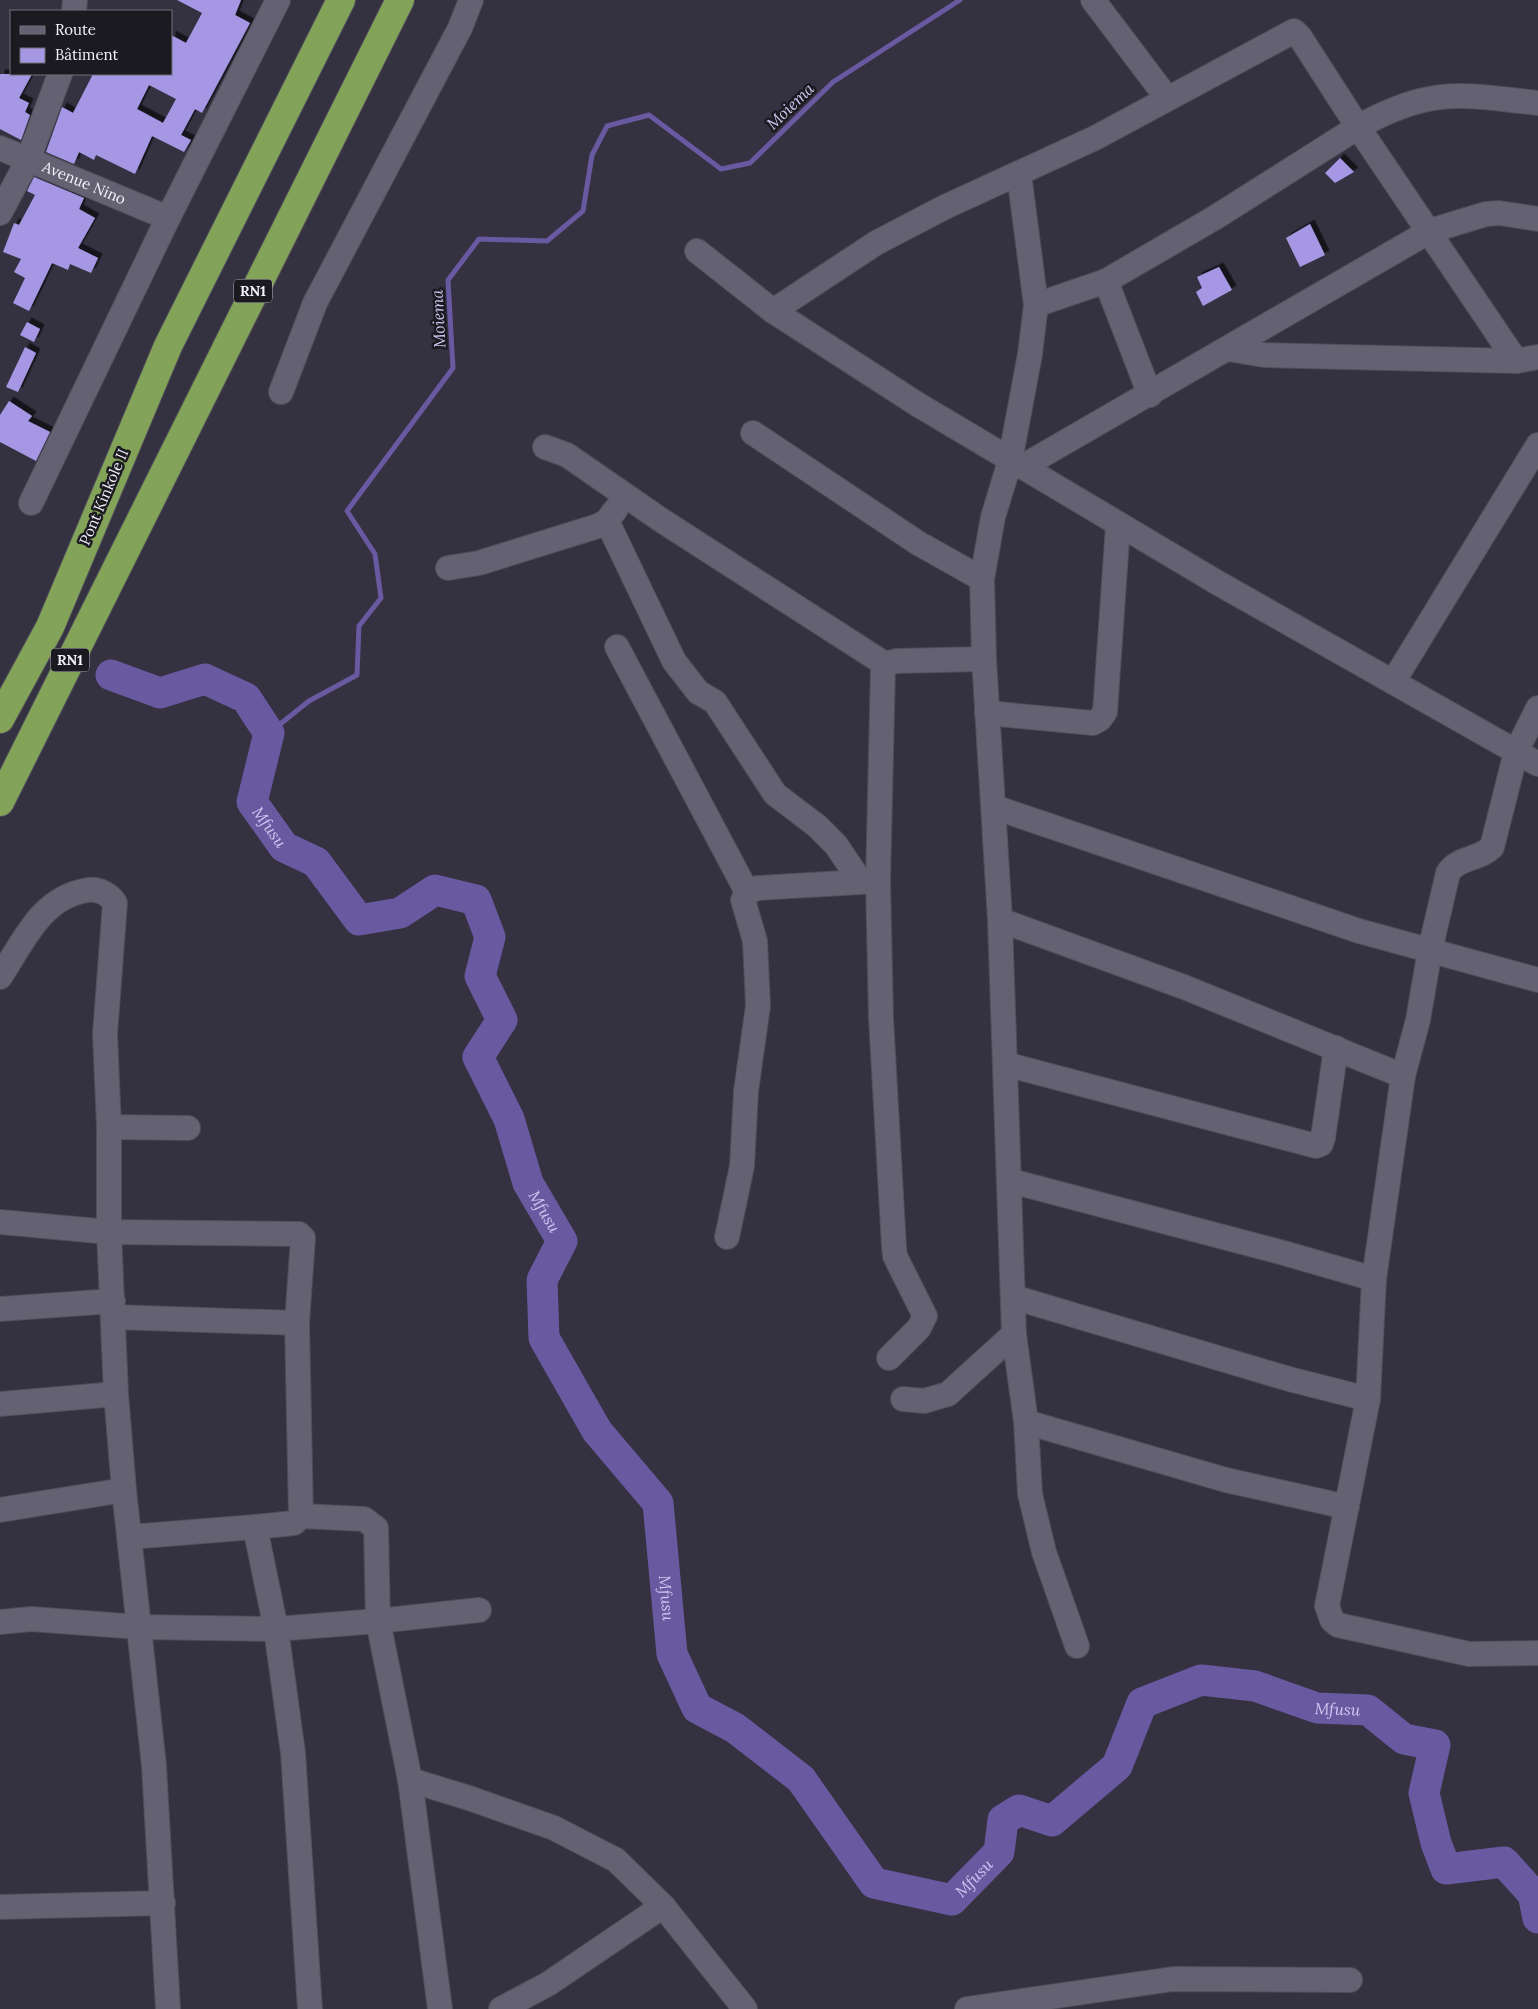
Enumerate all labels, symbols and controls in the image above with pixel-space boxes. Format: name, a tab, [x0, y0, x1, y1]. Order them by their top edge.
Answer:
legend	[10, 10, 172, 75]
text: Route	[55, 20, 96, 39]
text: Bâtiment	[55, 45, 118, 64]
water label: Moiema	[762, 78, 818, 133]
street label: Avenue Nino	[39, 156, 129, 208]
road number: RN1	[234, 280, 272, 302]
water label: Moiema	[426, 289, 450, 349]
street label: Pont Kinkole II	[75, 446, 132, 548]
road number: RN1	[51, 648, 89, 672]
water label: Mfusu	[248, 803, 291, 852]
water label: Mfusu	[524, 1187, 565, 1237]
water label: Mfusu	[655, 1574, 679, 1622]
water label: Mfusu	[1314, 1698, 1361, 1720]
water label: Mfusu	[951, 1854, 997, 1901]

